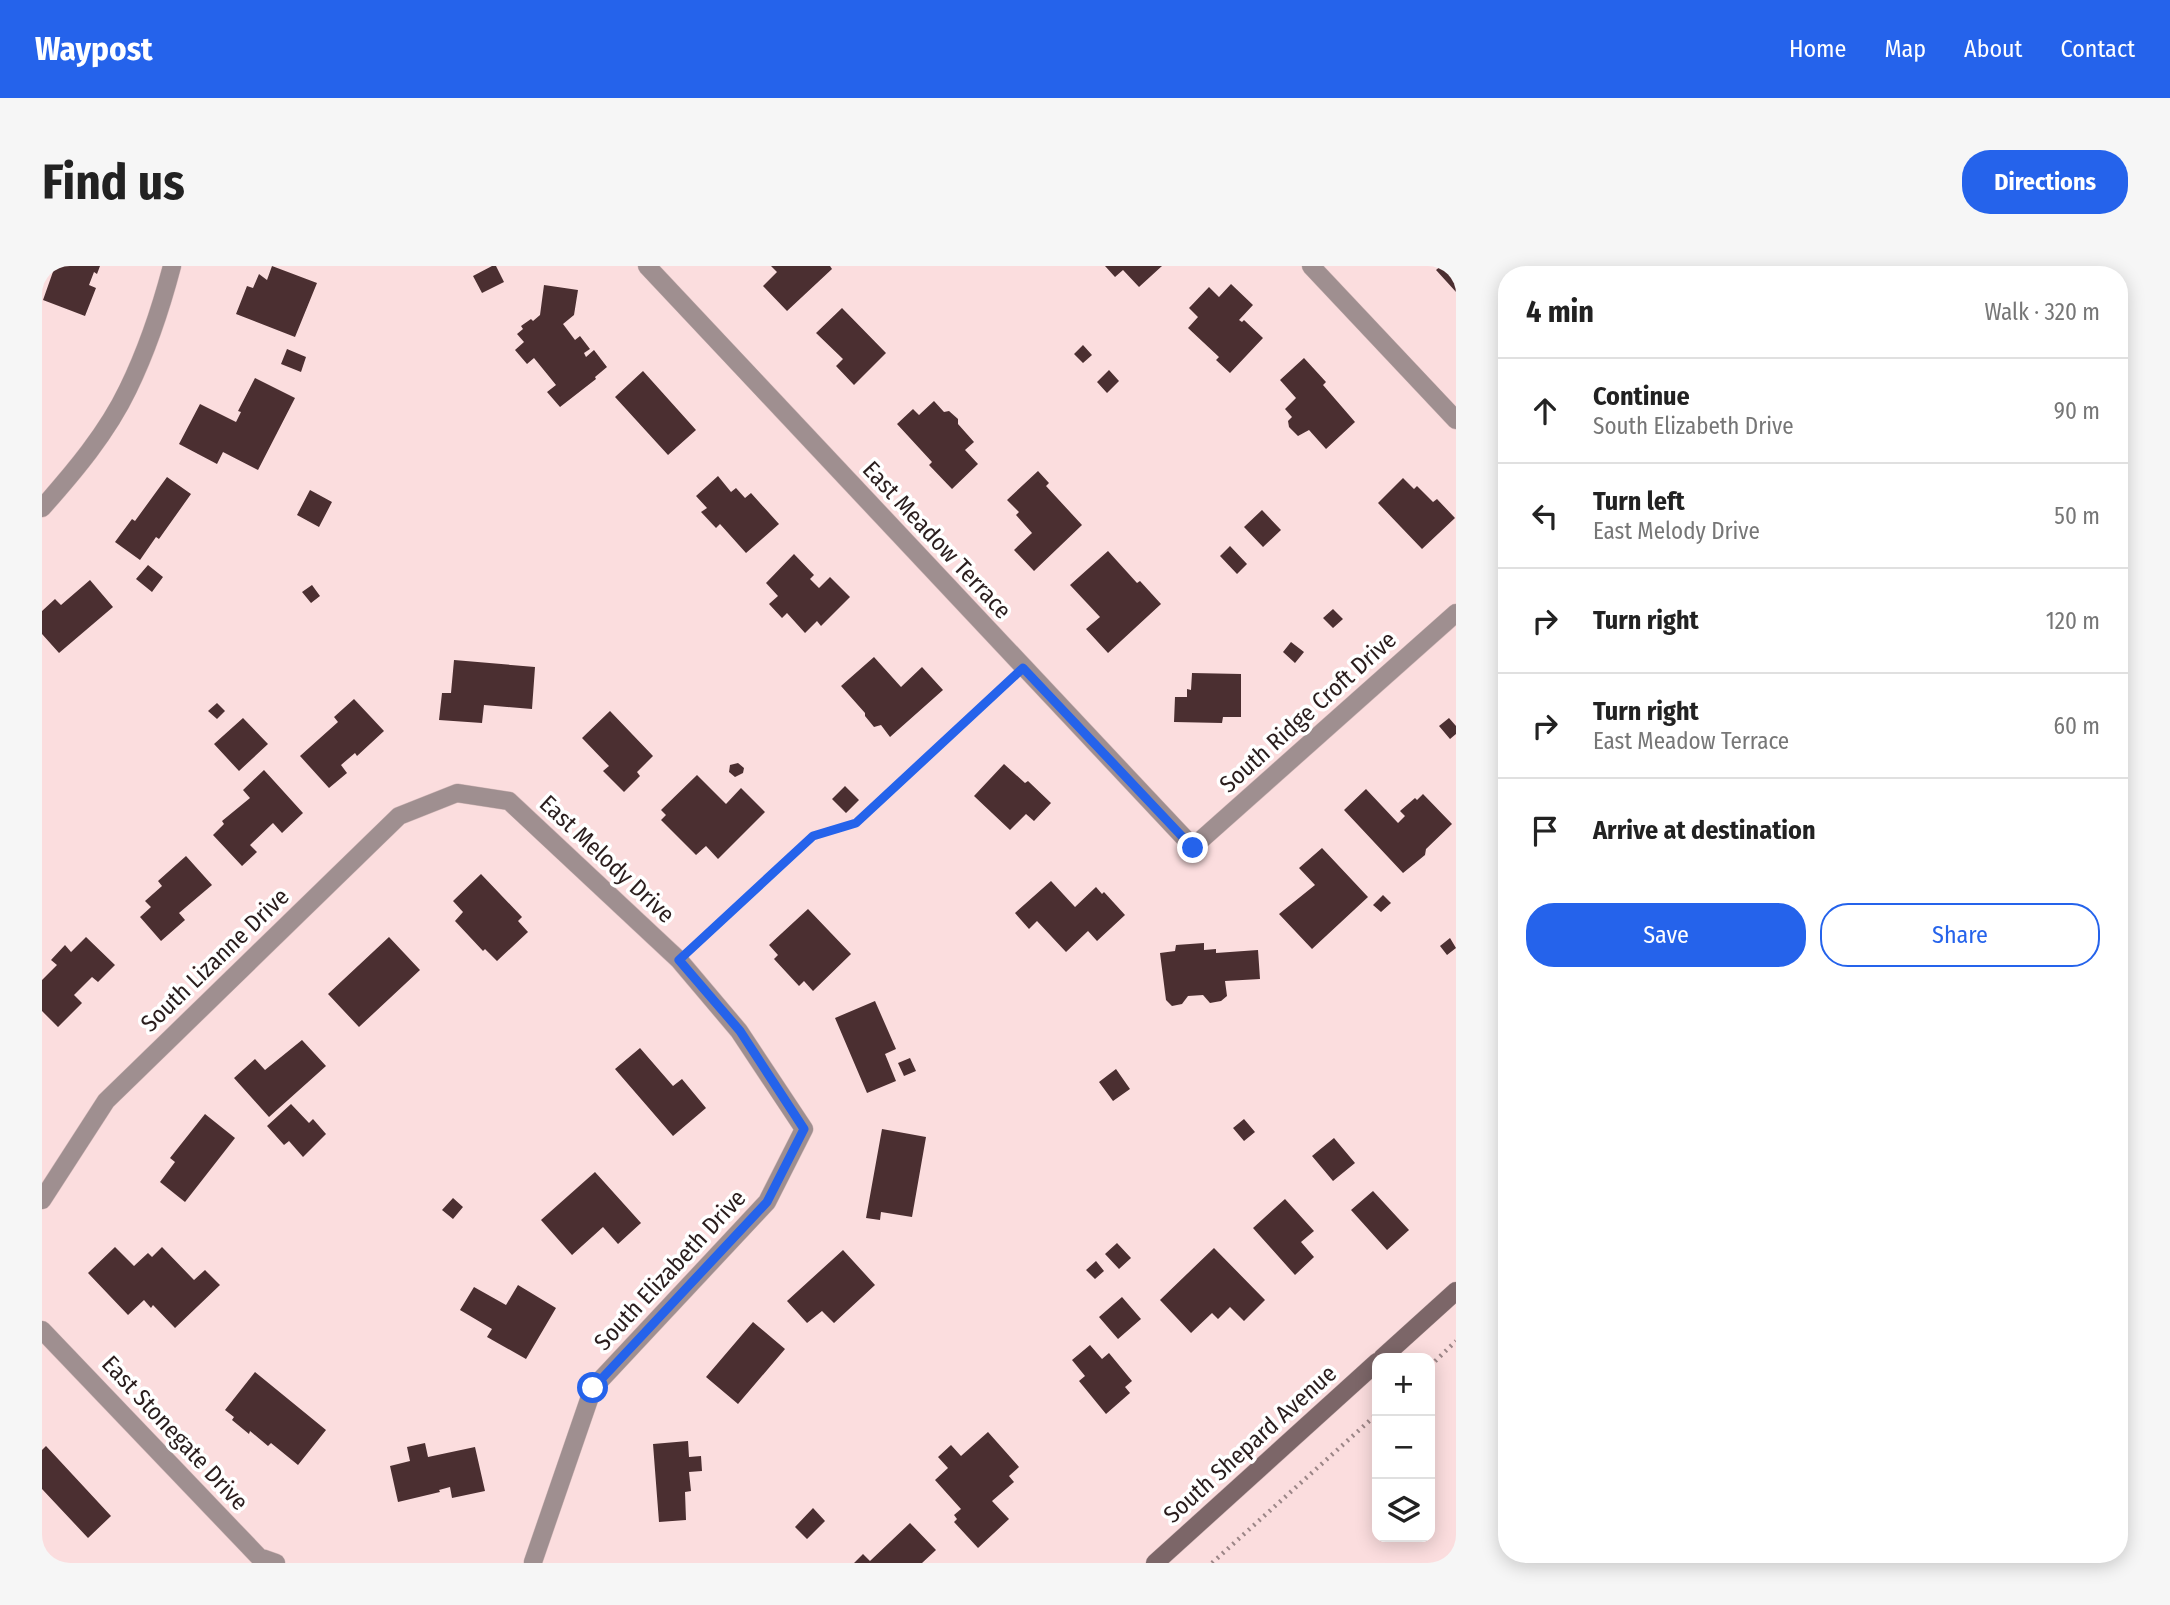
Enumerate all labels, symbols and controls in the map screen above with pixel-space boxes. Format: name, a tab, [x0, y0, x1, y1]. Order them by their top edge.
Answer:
text: Waypost	[35, 29, 153, 69]
text: Home	[1789, 35, 1846, 63]
text: Map	[1884, 35, 1926, 63]
text: About	[1964, 35, 2022, 63]
text: Contact	[2060, 35, 2135, 63]
button: Directions	[1962, 150, 2128, 214]
text: Find us	[42, 153, 185, 212]
text: 4 min	[1526, 294, 1594, 330]
text: Walk · 320 m	[1985, 298, 2100, 326]
text: Continue	[1593, 381, 1690, 412]
icon: ahead	[1526, 392, 1564, 430]
text: 90 m	[2054, 397, 2100, 425]
text: South Elizabeth Drive	[1593, 412, 1794, 440]
street label: East Meadow Terrace	[857, 456, 1017, 624]
text: Turn left	[1593, 486, 1685, 517]
icon: left	[1526, 497, 1564, 535]
text: 50 m	[2054, 502, 2100, 530]
text: East Melody Drive	[1593, 517, 1760, 545]
icon: right	[1526, 602, 1564, 640]
text: Turn right	[1593, 605, 1699, 636]
text: 120 m	[2046, 607, 2100, 635]
street label: South Ridge Croft Drive	[1214, 626, 1402, 798]
text: Turn right	[1593, 696, 1699, 727]
icon: right	[1526, 707, 1564, 745]
text: 60 m	[2054, 712, 2100, 740]
text: East Meadow Terrace	[1593, 727, 1789, 755]
street label: East Melody Drive	[534, 789, 680, 929]
icon: arrive	[1526, 812, 1564, 850]
text: Arrive at destination	[1593, 815, 1816, 846]
route end	[1177, 832, 1208, 863]
street label: South Lizanne Drive	[135, 882, 295, 1038]
button: Save	[1526, 903, 1806, 967]
button: Share	[1820, 903, 2100, 967]
street label: South Elizabeth Drive	[588, 1184, 752, 1356]
street label: East Stonegate Drive	[96, 1350, 254, 1516]
map controls	[1372, 1353, 1435, 1542]
button: +	[1372, 1353, 1435, 1416]
street label: South Shepard Avenue	[1158, 1359, 1342, 1529]
route start	[577, 1372, 608, 1403]
button: −	[1372, 1416, 1435, 1479]
button: layers	[1372, 1479, 1435, 1542]

